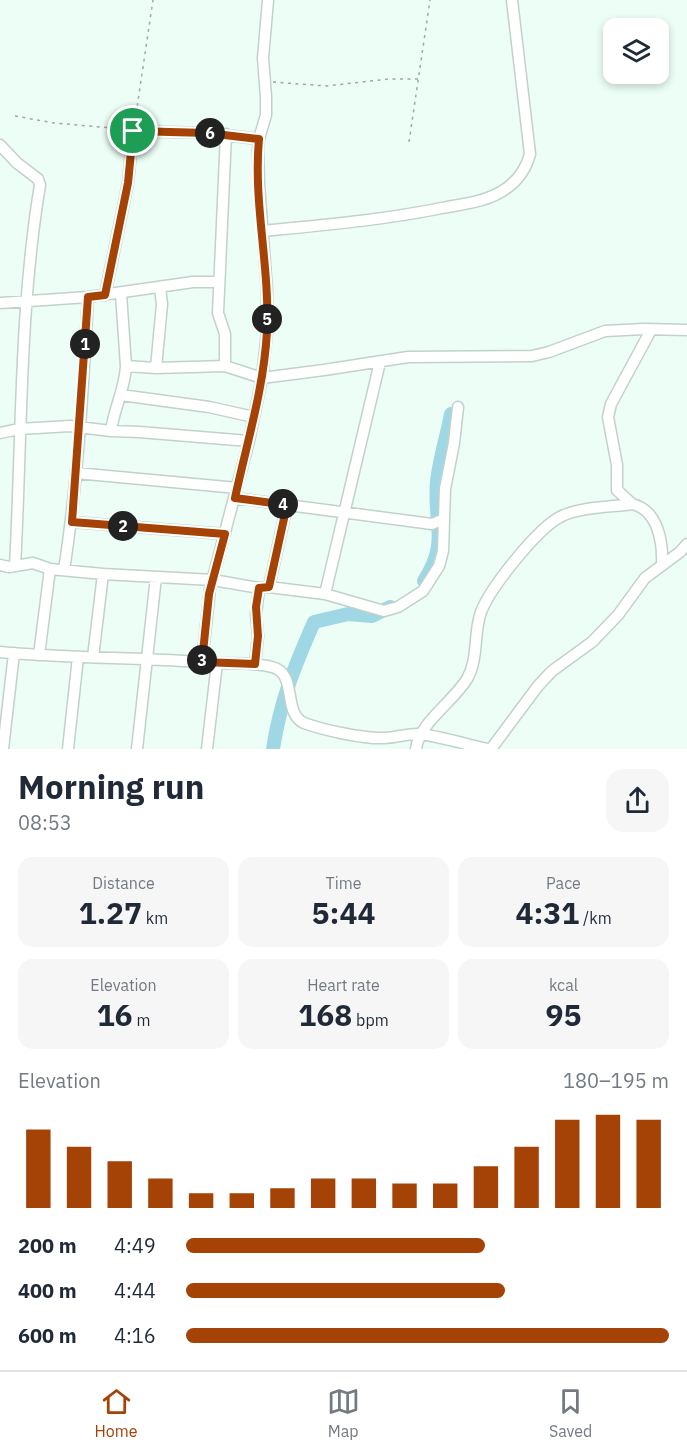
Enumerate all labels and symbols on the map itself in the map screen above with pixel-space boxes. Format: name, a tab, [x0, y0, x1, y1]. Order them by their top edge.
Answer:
pin	[107, 105, 158, 156]
pin: 6	[195, 118, 225, 148]
pin: 5	[252, 304, 282, 334]
pin: 1	[70, 329, 100, 359]
pin: 4	[268, 489, 298, 519]
pin: 2	[108, 511, 138, 541]
pin: 3	[187, 645, 217, 675]

